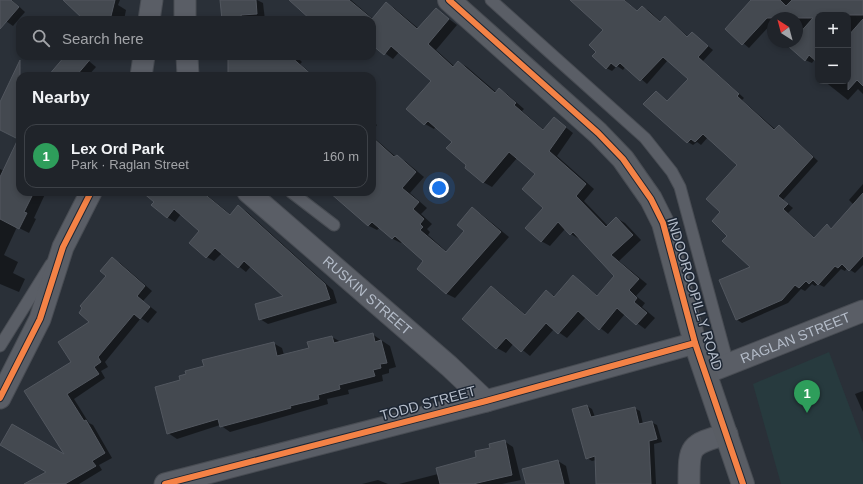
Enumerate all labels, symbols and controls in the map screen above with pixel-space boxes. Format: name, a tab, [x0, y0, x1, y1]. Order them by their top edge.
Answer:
north arrow	[767, 12, 803, 48]
map controls	[815, 12, 851, 84]
button: +	[815, 12, 851, 48]
search box	[16, 16, 376, 60]
icon: search	[30, 27, 52, 49]
text: Search here	[62, 30, 144, 47]
button: −	[815, 48, 851, 84]
text: Nearby	[32, 88, 90, 107]
text: Lex Ord Park	[71, 140, 164, 157]
text: 1	[42, 149, 50, 164]
text: 160 m	[323, 149, 359, 164]
text: Park · Raglan Street	[71, 157, 189, 172]
your location	[429, 178, 449, 198]
street label: INDOOROOPILLY ROAD	[664, 216, 726, 372]
street label: RUSKIN STREET	[320, 253, 415, 338]
street label: RAGLAN STREET	[738, 309, 853, 367]
pin: 1	[794, 380, 820, 413]
street label: TODD STREET	[378, 382, 478, 423]

